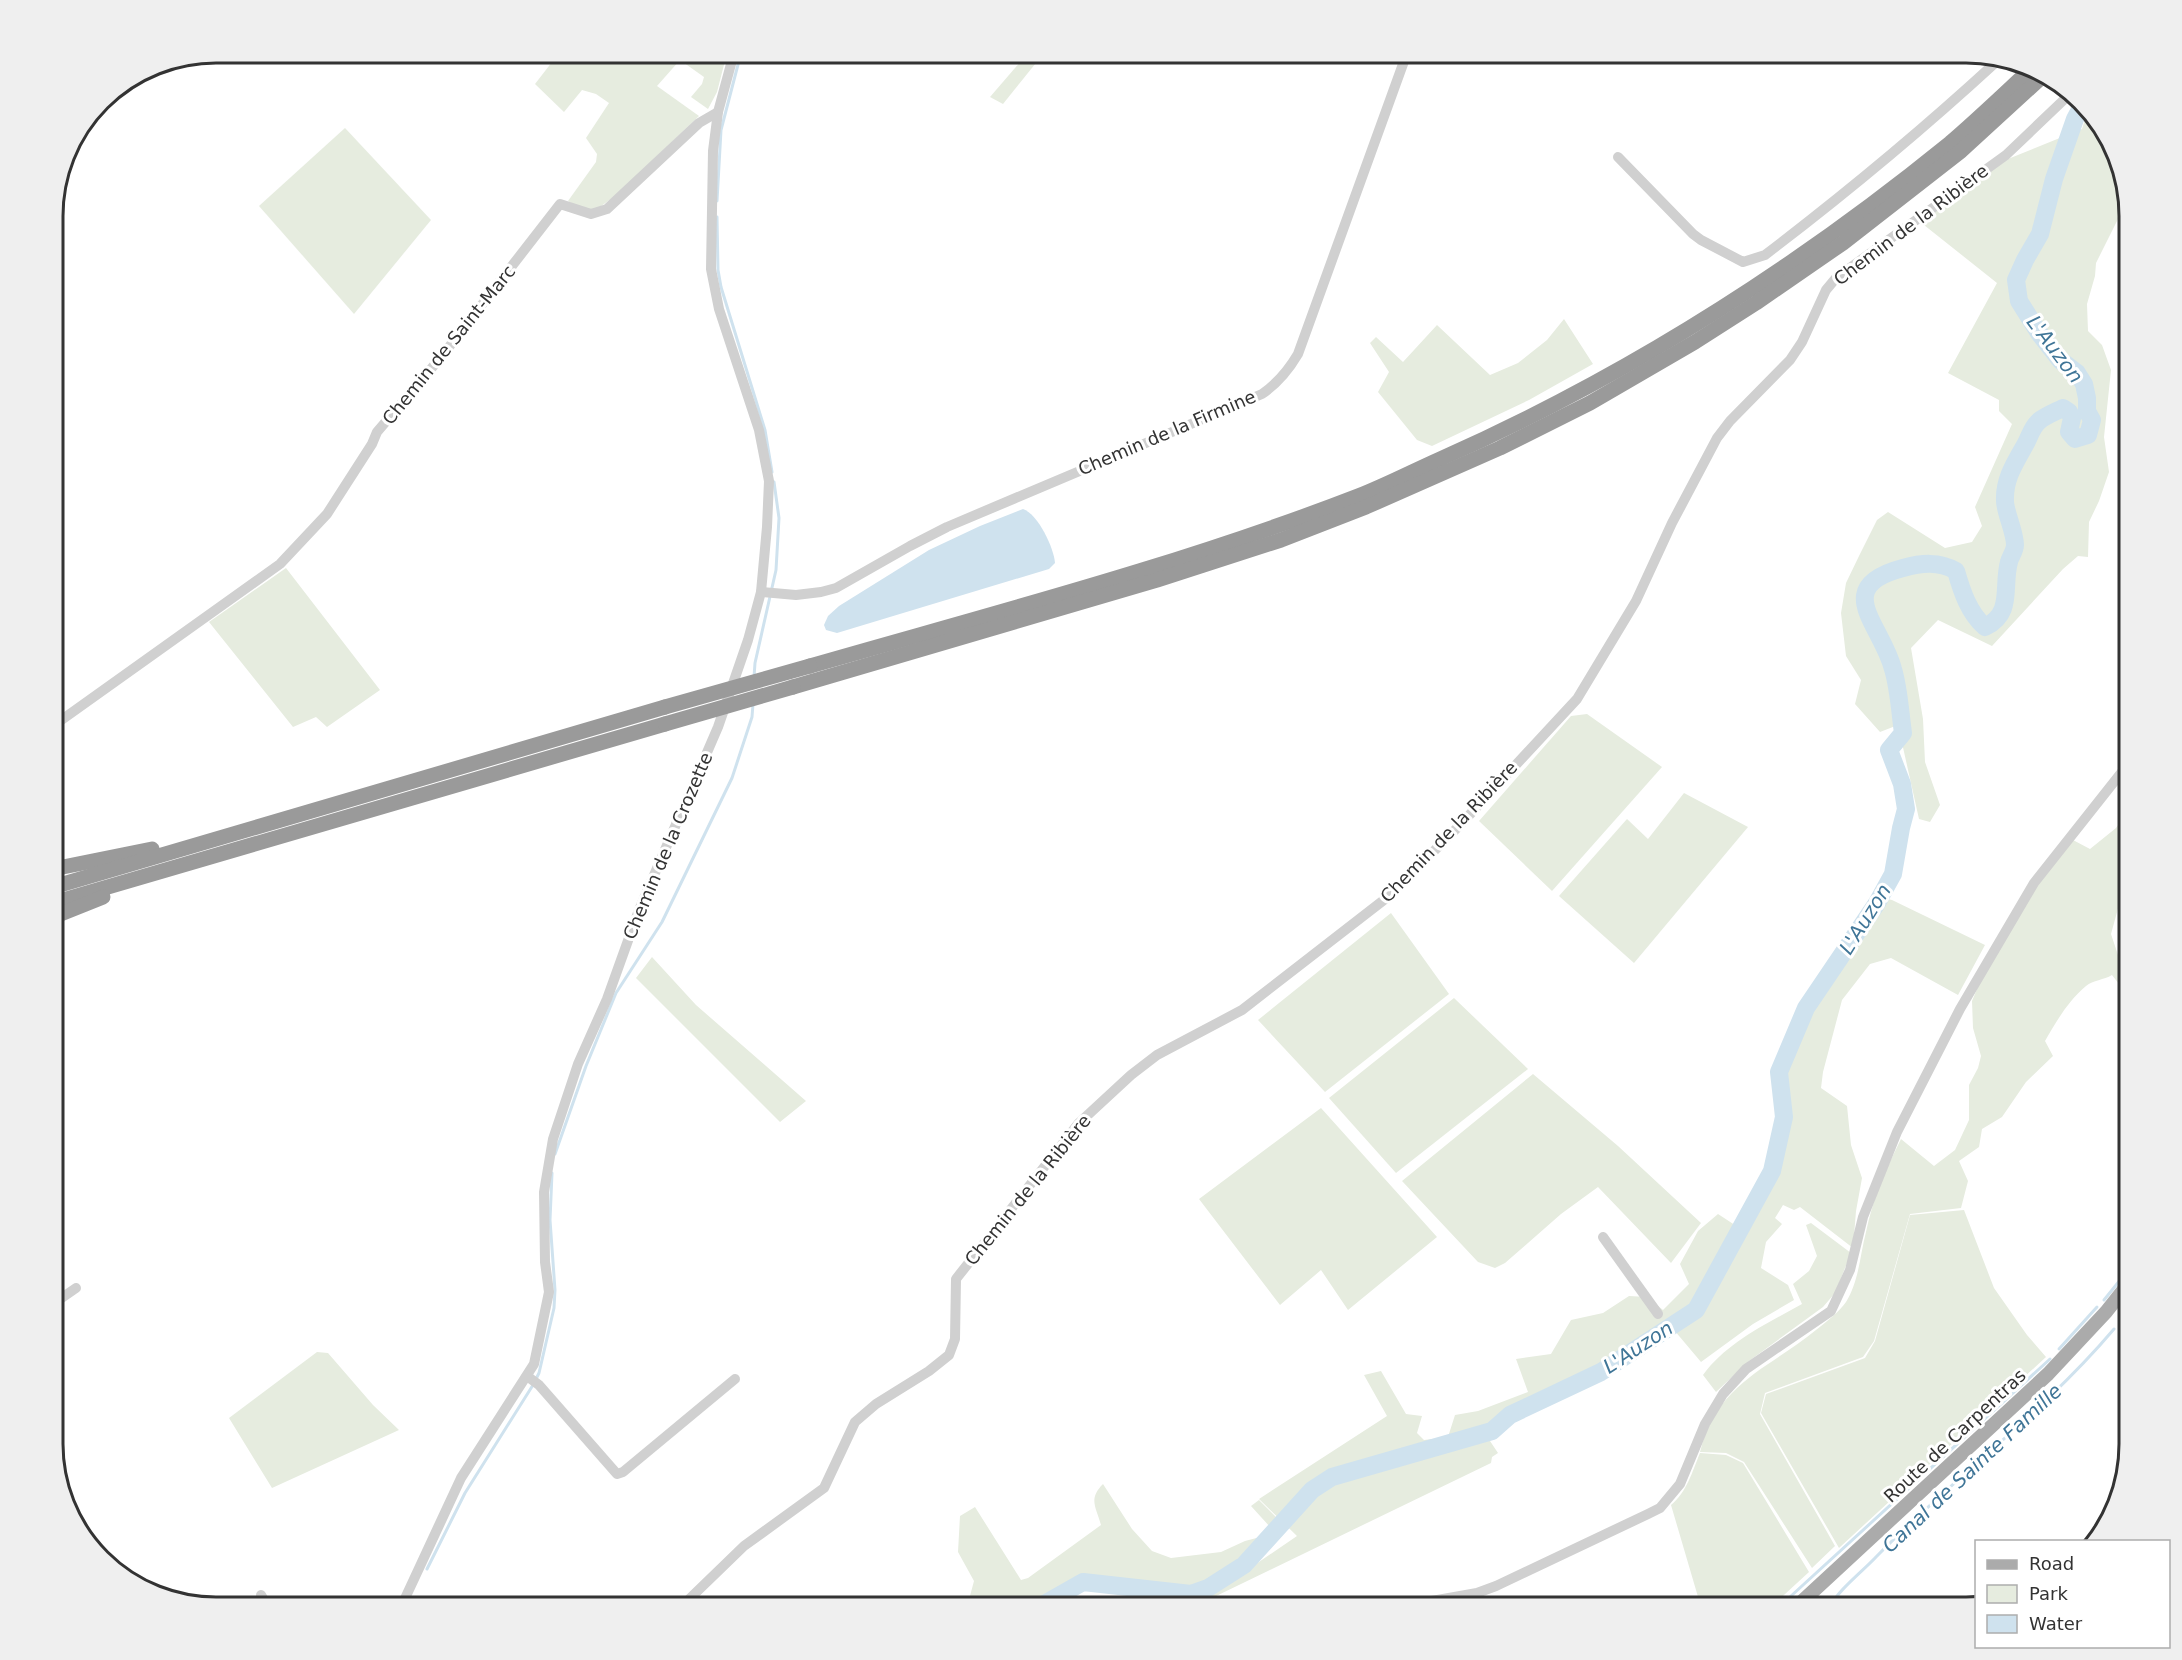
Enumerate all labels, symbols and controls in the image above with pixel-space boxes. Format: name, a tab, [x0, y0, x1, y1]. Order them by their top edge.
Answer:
street label: Chemin de la Ribière	[1829, 160, 1992, 289]
street label: Chemin de Saint-Marc	[378, 261, 519, 429]
water label: L'Auzon	[2022, 310, 2088, 388]
street label: Chemin de la Firmine	[1075, 386, 1259, 479]
street label: Chemin de la Crozette	[619, 749, 716, 942]
street label: Chemin de la Ribière	[1376, 757, 1521, 906]
water label: L'Auzon	[1834, 879, 1896, 959]
street label: Chemin de la Ribière	[960, 1110, 1095, 1269]
water label: L'Auzon	[1599, 1316, 1677, 1378]
street label: Route de Carpentras	[1879, 1365, 2030, 1507]
water label: Canal de Sainte Famille	[1877, 1379, 2067, 1557]
legend	[1975, 1540, 2170, 1648]
text: Road	[2029, 1553, 2074, 1574]
text: Park	[2029, 1583, 2068, 1604]
text: Water	[2029, 1613, 2083, 1634]

